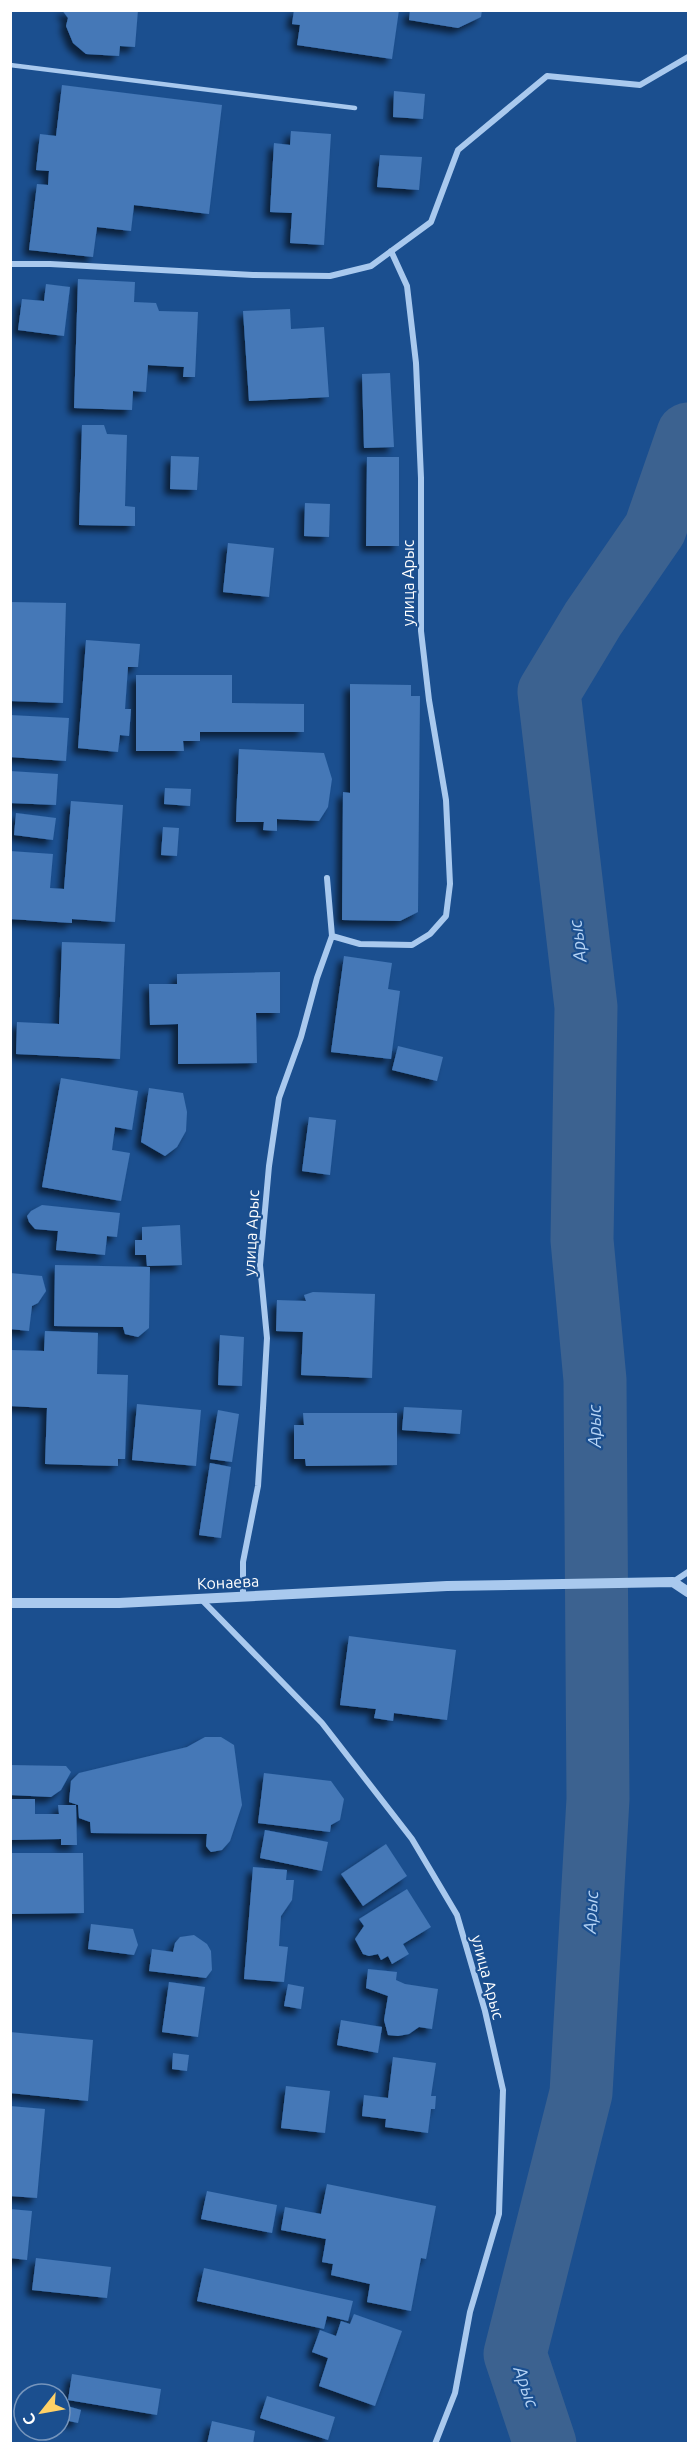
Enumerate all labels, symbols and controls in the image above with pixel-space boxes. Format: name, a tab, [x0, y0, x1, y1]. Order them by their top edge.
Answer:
street label: улица Арыс	[399, 539, 417, 626]
water label: Арыс	[564, 918, 590, 965]
street label: улица Арыс	[240, 1189, 262, 1277]
water label: Арыс	[584, 1404, 604, 1448]
street label: Конаева	[196, 1571, 260, 1593]
water label: Арыс	[579, 1889, 601, 1935]
street label: улица Арыс	[468, 1933, 508, 2022]
water label: Арыс	[510, 2362, 544, 2411]
north arrow	[12, 2382, 72, 2442]
text: С	[19, 2411, 39, 2429]

